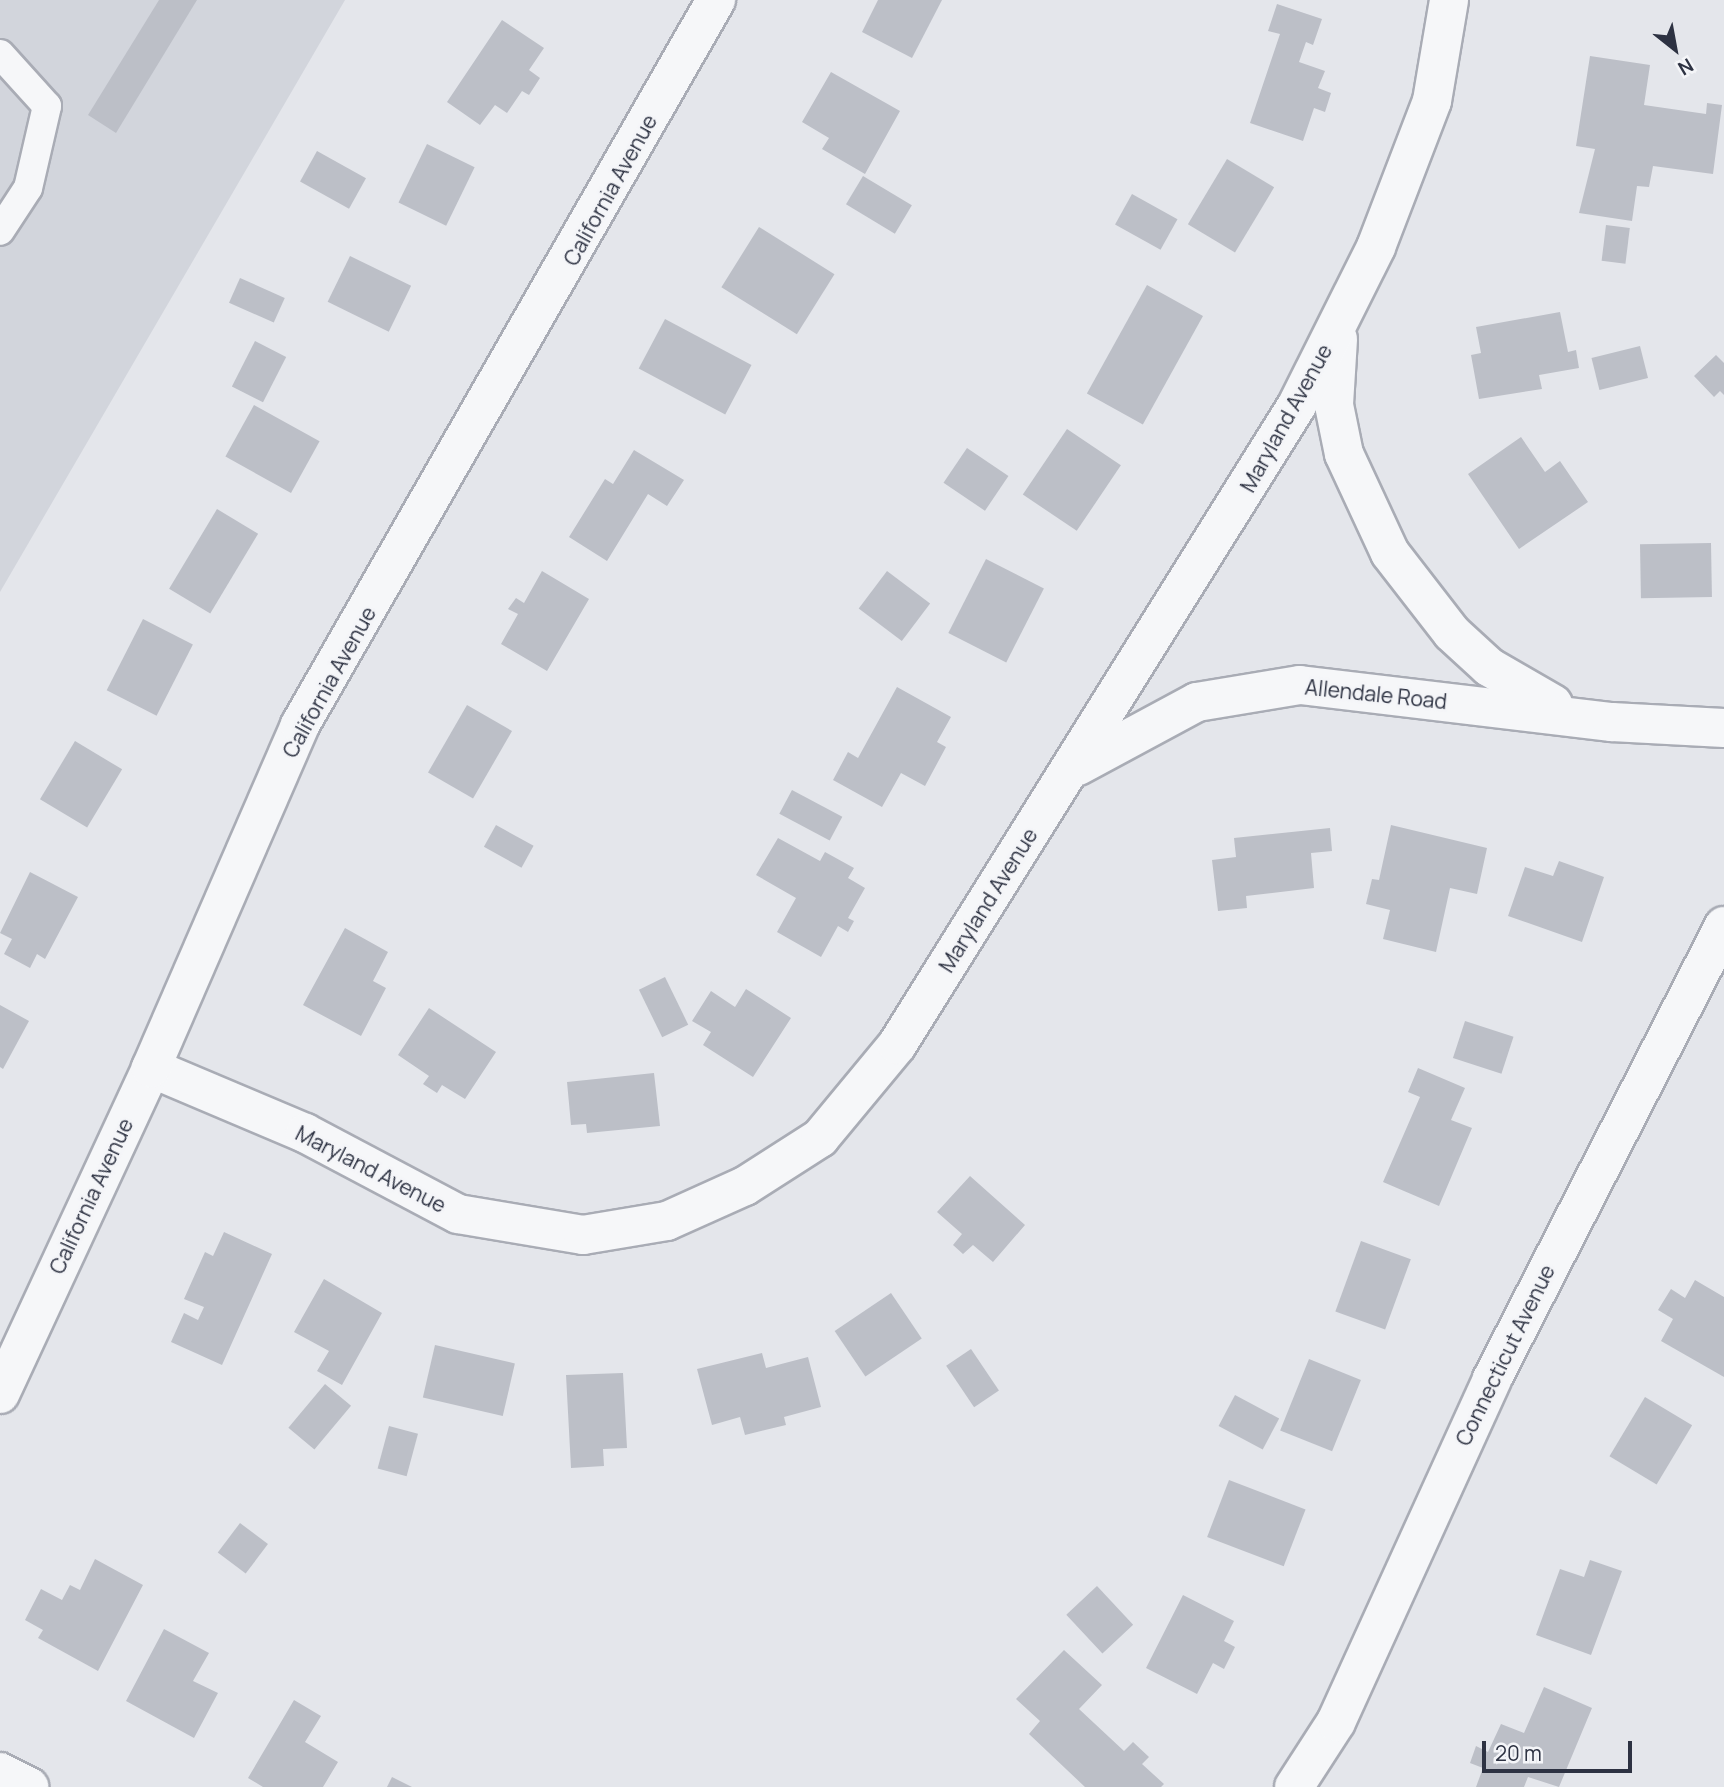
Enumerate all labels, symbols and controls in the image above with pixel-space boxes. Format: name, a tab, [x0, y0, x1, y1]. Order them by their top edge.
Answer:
north arrow	[1640, 14, 1710, 84]
text: N	[1673, 52, 1698, 82]
street label: California Avenue	[558, 110, 662, 270]
street label: Maryland Avenue	[1235, 340, 1337, 496]
street label: California Avenue	[277, 602, 381, 762]
street label: Allendale Road	[1304, 674, 1448, 714]
street label: Maryland Avenue	[934, 823, 1042, 977]
street label: California Avenue	[44, 1114, 138, 1278]
street label: Maryland Avenue	[292, 1120, 450, 1218]
street label: Connecticut Avenue	[1450, 1260, 1560, 1450]
scale bar	[1486, 1728, 1636, 1772]
text: 20 m	[1495, 1739, 1542, 1767]

